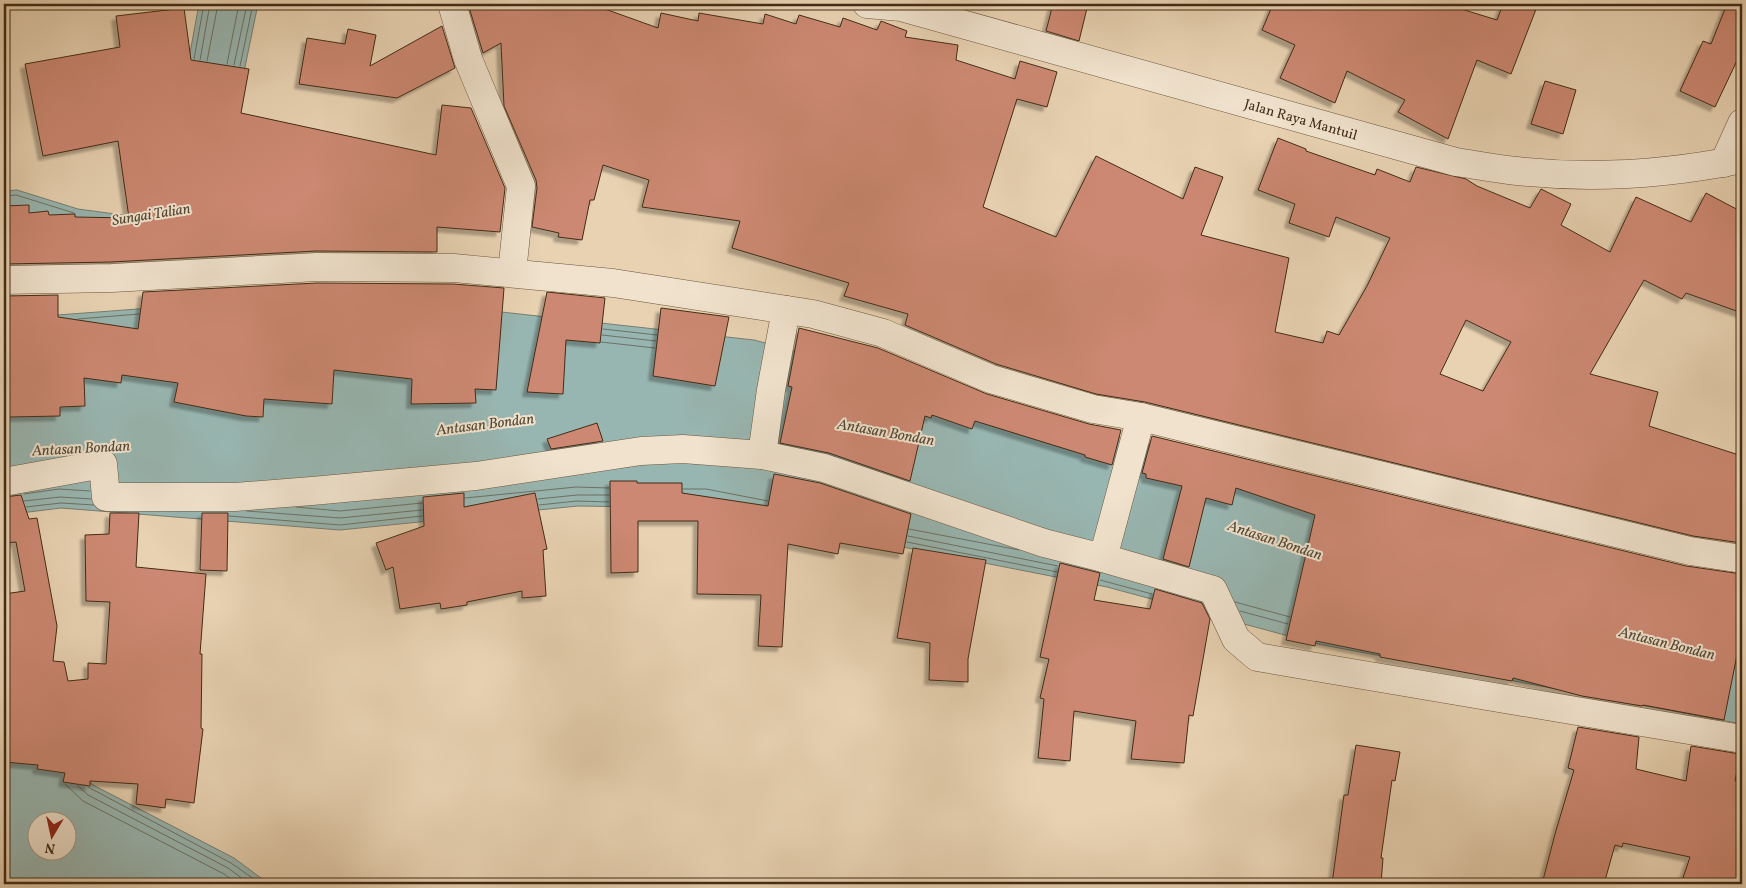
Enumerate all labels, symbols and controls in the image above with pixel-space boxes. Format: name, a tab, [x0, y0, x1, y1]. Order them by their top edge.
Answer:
street label: Jalan Raya Mantuil	[1242, 95, 1359, 146]
water label: Sungai Talian	[110, 199, 192, 232]
water label: Antasan Bondan	[434, 409, 535, 442]
water label: Antasan Bondan	[835, 414, 936, 452]
water label: Antasan Bondan	[30, 436, 131, 463]
water label: Antasan Bondan	[1224, 516, 1325, 567]
water label: Antasan Bondan	[1615, 622, 1717, 667]
north arrow	[28, 810, 78, 860]
text: N	[44, 837, 57, 858]

